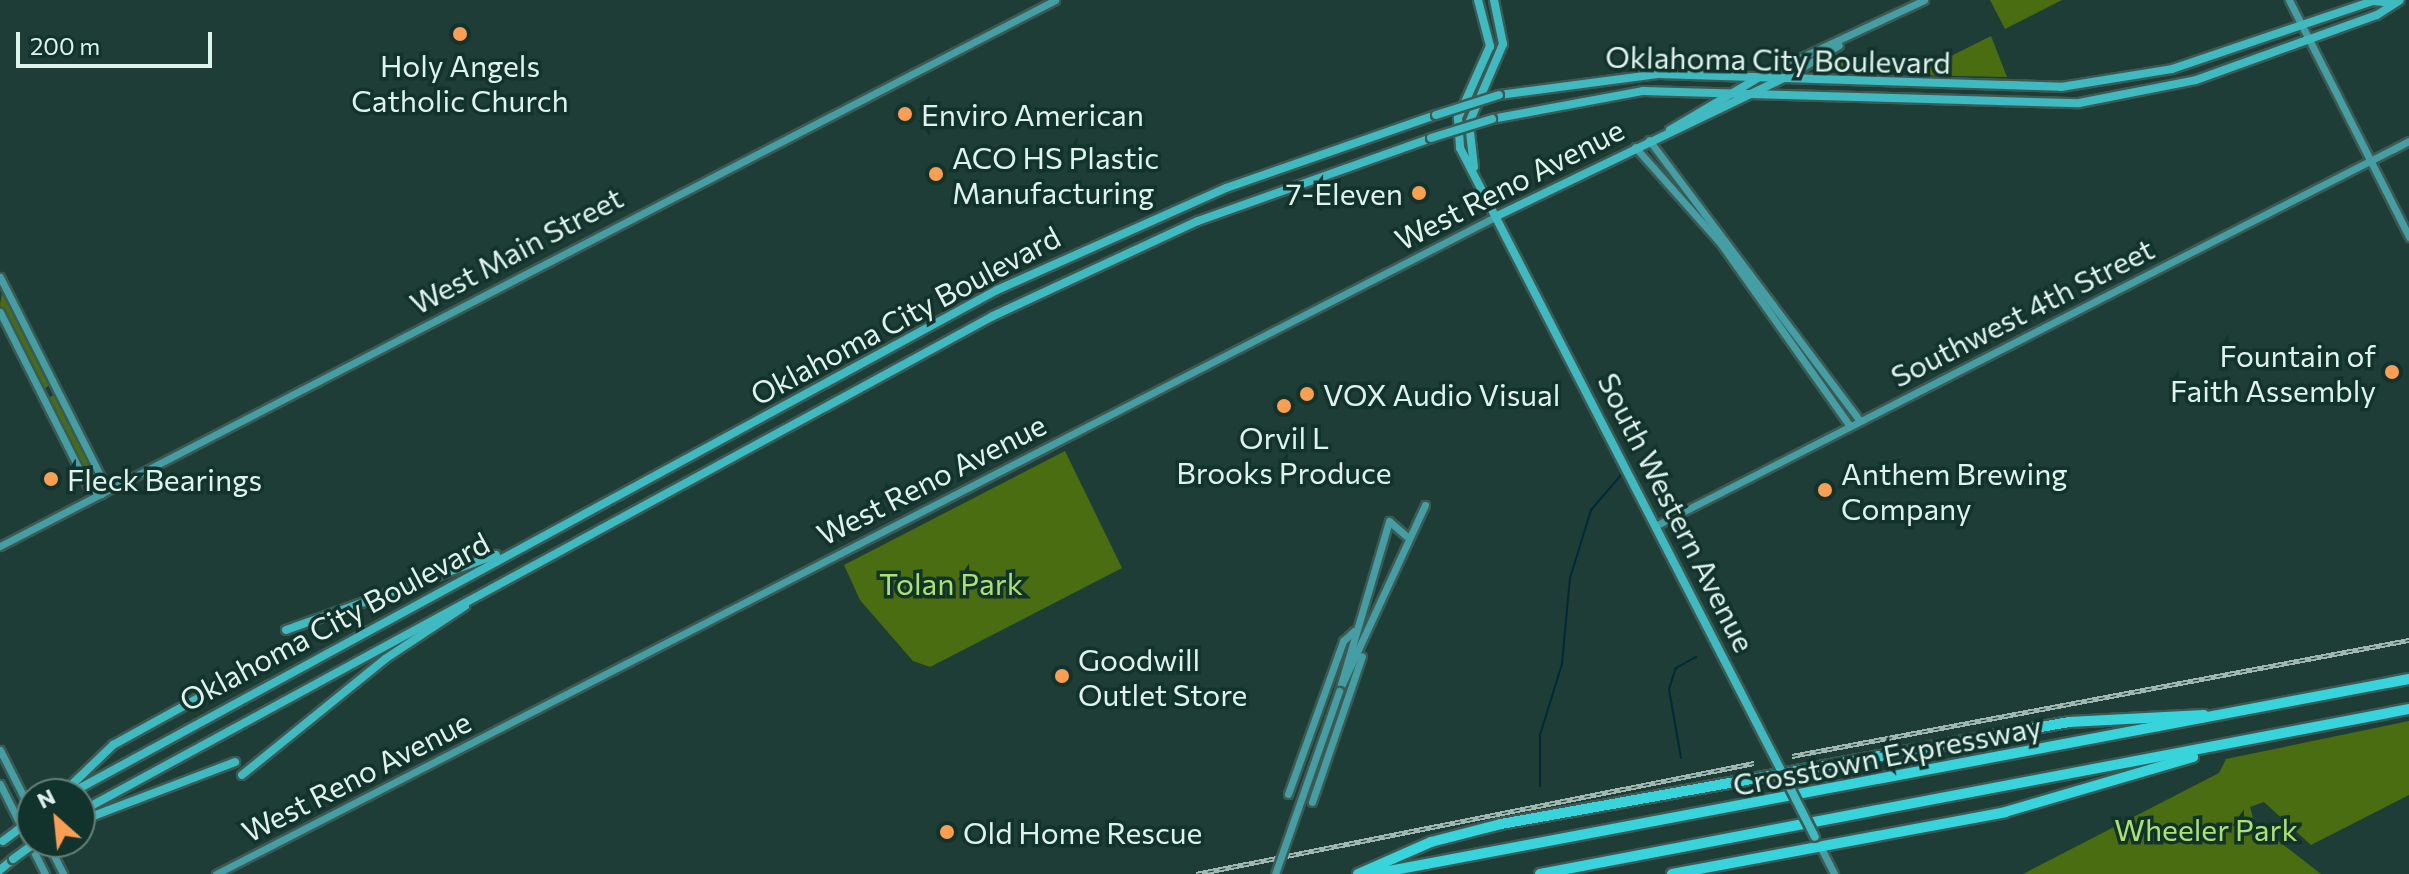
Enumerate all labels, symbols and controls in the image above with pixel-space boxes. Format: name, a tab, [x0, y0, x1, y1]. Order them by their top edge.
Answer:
scale bar	[20, 16, 216, 66]
marker: Holy Angels Catholic Church	[451, 25, 469, 43]
text: 200 m	[30, 31, 100, 60]
street label: Oklahoma City Boulevard	[1605, 38, 1951, 80]
place label: Holy Angels Catholic Church	[351, 47, 569, 118]
place label: Enviro American	[921, 96, 1144, 132]
marker: Enviro American	[896, 105, 914, 123]
street label: West Reno Avenue	[1389, 111, 1629, 257]
place label: ACO HS Plastic Manufacturing	[952, 139, 1159, 210]
marker: ACO HS Plastic Manufacturing	[927, 165, 945, 183]
place label: 7-Eleven	[1286, 175, 1403, 211]
street label: West Main Street	[404, 179, 628, 321]
marker: 7-Eleven	[1410, 184, 1428, 202]
street label: Oklahoma City Boulevard	[744, 218, 1066, 412]
street label: Southwest 4th Street	[1884, 230, 2160, 394]
place label: Fountain of Faith Assembly	[2170, 337, 2376, 408]
marker: Fountain of Faith Assembly	[2383, 363, 2401, 381]
street label: South Western Avenue	[1591, 367, 1763, 657]
place label: VOX Audio Visual	[1323, 376, 1560, 412]
marker: VOX Audio Visual	[1298, 385, 1316, 403]
marker: Orvil L Brooks Produce	[1275, 397, 1293, 415]
street label: West Reno Avenue	[811, 406, 1051, 552]
place label: Orvil L Brooks Produce	[1176, 419, 1392, 490]
place label: Anthem Brewing Company	[1841, 455, 2068, 526]
place label: Fleck Bearings	[67, 461, 262, 497]
marker: Fleck Bearings	[42, 470, 60, 488]
marker: Anthem Brewing Company	[1816, 481, 1834, 499]
street label: Oklahoma City Boulevard	[173, 524, 495, 718]
park label: Tolan Park	[879, 565, 1023, 601]
place label: Goodwill Outlet Store	[1078, 641, 1247, 712]
marker: Goodwill Outlet Store	[1053, 667, 1071, 685]
street label: West Reno Avenue	[236, 703, 476, 849]
street label: Crosstown Expressway	[1730, 707, 2044, 803]
north arrow	[16, 778, 96, 858]
text: N	[32, 782, 59, 814]
park label: Wheeler Park	[2114, 811, 2298, 847]
place label: Old Home Rescue	[963, 814, 1202, 850]
marker: Old Home Rescue	[938, 823, 956, 841]

